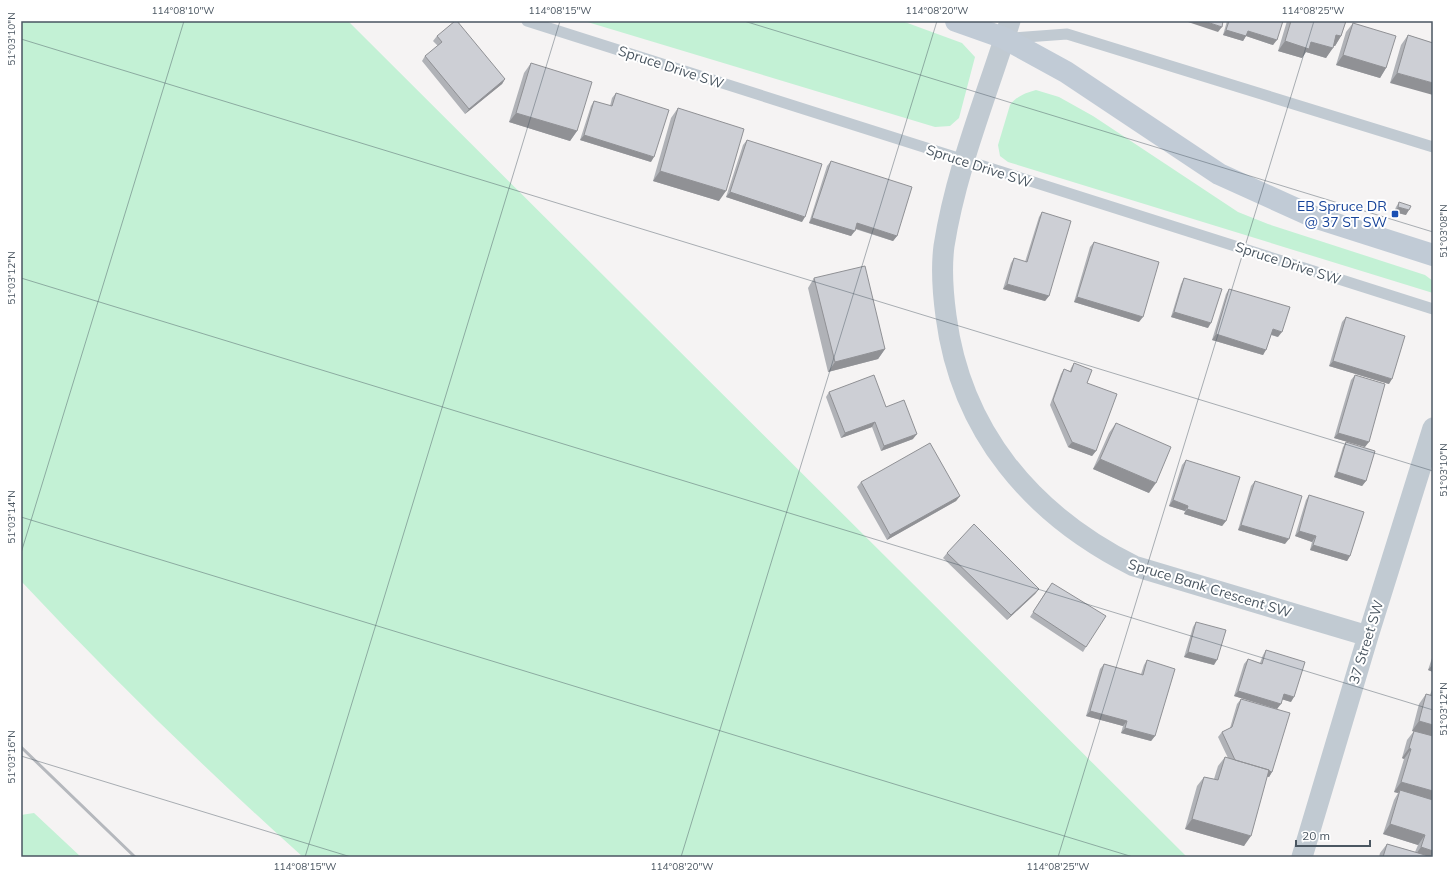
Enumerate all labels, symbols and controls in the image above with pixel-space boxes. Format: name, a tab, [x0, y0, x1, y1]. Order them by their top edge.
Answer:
text: 114°08'10"W	[152, 4, 214, 17]
text: 114°08'15"W	[529, 4, 591, 17]
text: 114°08'20"W	[906, 4, 968, 17]
text: 114°08'25"W	[1282, 4, 1344, 17]
text: 51°03'10"N	[5, 12, 18, 66]
street label: Spruce Drive SW	[616, 41, 726, 93]
street label: Spruce Drive SW	[924, 140, 1034, 192]
place label: EB Spruce DR @ 37 ST SW	[1297, 197, 1387, 231]
text: 51°03'08"N	[1437, 204, 1450, 258]
marker: EB Spruce DR @ 37 ST SW	[1390, 209, 1400, 219]
street label: Spruce Drive SW	[1233, 237, 1343, 289]
text: 51°03'12"N	[5, 251, 18, 305]
text: 51°03'10"N	[1437, 443, 1450, 497]
text: 51°03'14"N	[5, 490, 18, 544]
street label: Spruce Bank Crescent SW	[1126, 555, 1294, 622]
street label: 37 Street SW	[1345, 597, 1387, 686]
text: 51°03'12"N	[1437, 682, 1450, 736]
text: 51°03'16"N	[5, 730, 18, 784]
scale bar	[1296, 822, 1370, 848]
text: 20 m	[1302, 828, 1330, 843]
text: 114°08'15"W	[274, 860, 336, 873]
text: 114°08'20"W	[651, 860, 713, 873]
text: 114°08'25"W	[1027, 860, 1089, 873]

